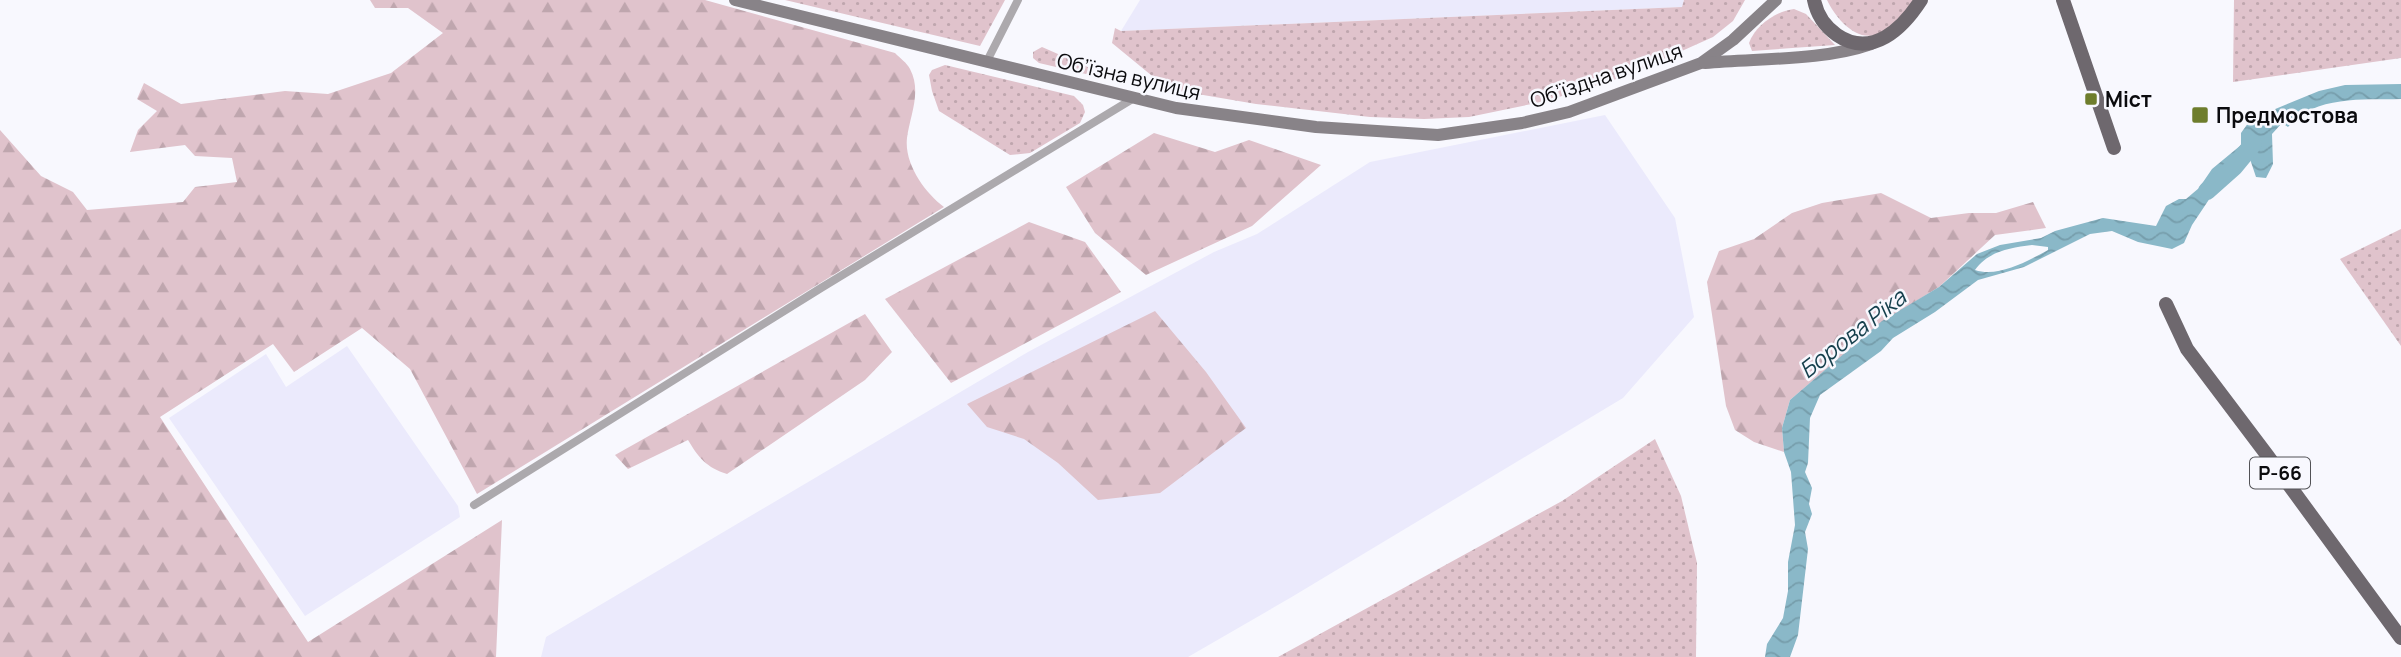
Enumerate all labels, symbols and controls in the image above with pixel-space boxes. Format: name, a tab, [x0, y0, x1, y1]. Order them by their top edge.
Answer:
street label: Об’їздна вулиця	[1526, 36, 1686, 114]
street label: Об’їзна вулиця	[1054, 46, 1204, 106]
place label: Міст	[2105, 85, 2152, 113]
marker: Міст	[2083, 91, 2099, 107]
place label: Предмостова	[2216, 101, 2358, 129]
marker: Предмостова	[2190, 105, 2210, 125]
water label: Борова Ріка	[1792, 280, 1913, 385]
road number: Р-66	[2250, 458, 2310, 488]

